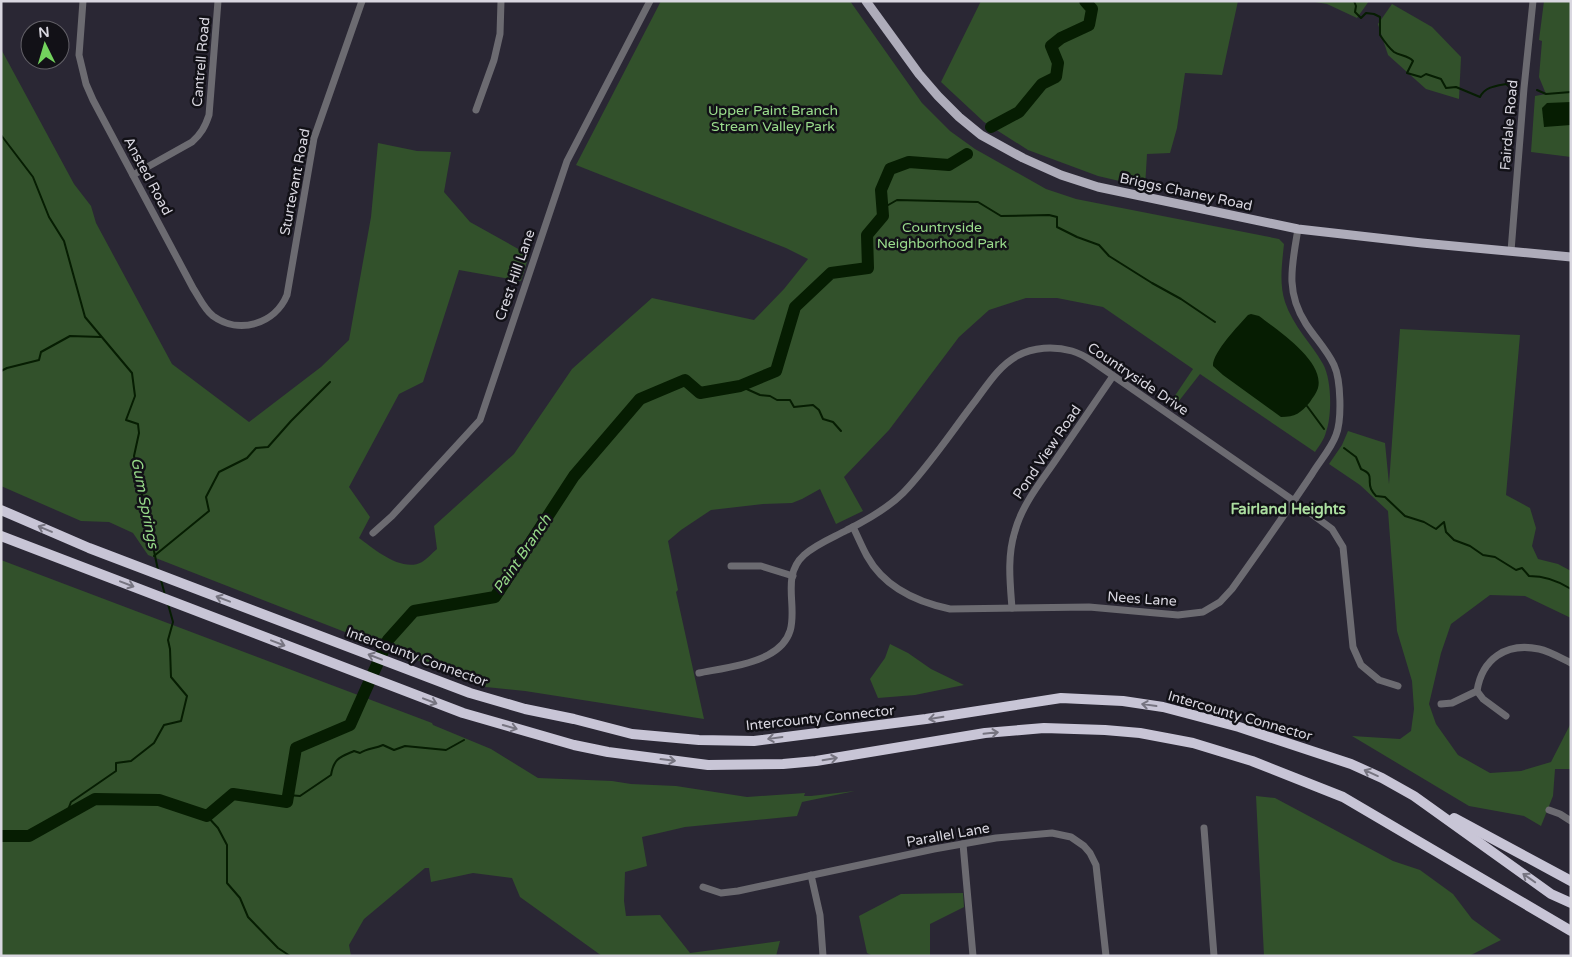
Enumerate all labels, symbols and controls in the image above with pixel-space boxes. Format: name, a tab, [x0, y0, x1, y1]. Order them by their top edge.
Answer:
street label: Cantrell Road	[189, 16, 213, 108]
north arrow	[20, 20, 70, 70]
text: N	[38, 24, 50, 42]
street label: Fairdale Road	[1497, 79, 1521, 171]
park label: Upper Paint Branch Stream Valley Park	[708, 102, 838, 135]
street label: Sturtevant Road	[276, 127, 314, 237]
street label: Ansted Road	[120, 134, 176, 218]
street label: Briggs Chaney Road	[1118, 170, 1254, 214]
park label: Countryside Neighborhood Park	[877, 219, 1008, 252]
street label: Crest Hill Lane	[491, 227, 539, 323]
street label: Countryside Drive	[1084, 339, 1192, 419]
street label: Pond View Road	[1009, 402, 1085, 502]
water label: Gum Springs	[127, 456, 163, 552]
district label: Fairland Heights	[1230, 500, 1346, 519]
water label: Paint Branch	[489, 510, 555, 597]
one-way arrow	[38, 523, 53, 533]
one-way arrow	[119, 580, 134, 590]
street label: Nees Lane	[1107, 588, 1177, 610]
one-way arrow	[216, 594, 231, 603]
street label: Intercounty Connector	[344, 623, 491, 691]
one-way arrow	[270, 639, 286, 648]
one-way arrow	[368, 652, 383, 661]
street label: Intercounty Connector	[1166, 687, 1315, 745]
one-way arrow	[422, 697, 437, 706]
one-way arrow	[1142, 699, 1158, 709]
street label: Intercounty Connector	[745, 702, 896, 734]
one-way arrow	[928, 713, 944, 723]
one-way arrow	[501, 723, 517, 732]
one-way arrow	[982, 728, 998, 738]
one-way arrow	[767, 733, 783, 743]
one-way arrow	[822, 753, 838, 763]
one-way arrow	[660, 755, 676, 765]
one-way arrow	[1364, 768, 1379, 777]
street label: Parallel Lane	[905, 819, 991, 851]
one-way arrow	[1522, 873, 1536, 883]

